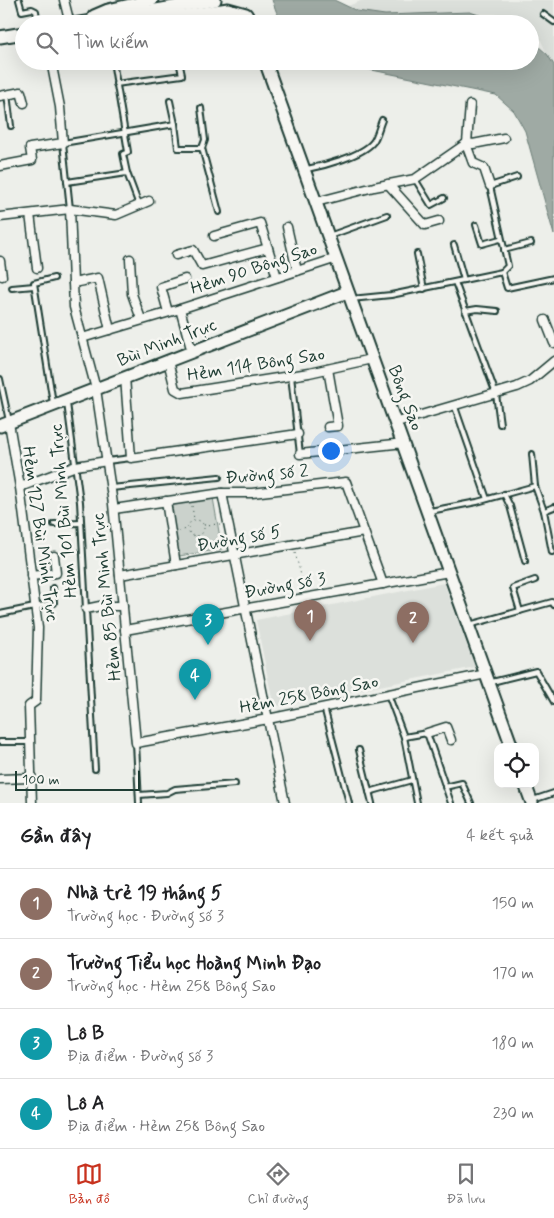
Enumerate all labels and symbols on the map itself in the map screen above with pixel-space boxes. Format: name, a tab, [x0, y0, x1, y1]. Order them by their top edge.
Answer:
street label: Hẻm 90 Bông Sao	[188, 237, 321, 303]
street label: Bùi Minh Trực	[114, 313, 220, 373]
street label: Hẻm 114 Bông Sao	[185, 342, 327, 390]
street label: Bông Sao	[380, 362, 428, 435]
street label: Hẻm 101 Bùi Minh Trực	[44, 423, 84, 599]
your location	[318, 438, 344, 464]
street label: Hẻm 127 Bùi Minh Trực	[16, 445, 64, 623]
street label: Đường số 2	[225, 459, 310, 493]
street label: Hẻm 85 Bùi Minh Trực	[86, 512, 128, 682]
street label: Đường số 5	[195, 520, 284, 560]
street label: Đường số 3	[242, 567, 328, 607]
pin: 1	[294, 600, 326, 641]
pin: 2	[397, 602, 429, 643]
pin: 3	[192, 604, 224, 645]
pin: 4	[179, 659, 211, 700]
street label: Hẻm 258 Bông Sao	[238, 670, 381, 722]
scale bar	[15, 768, 140, 791]

